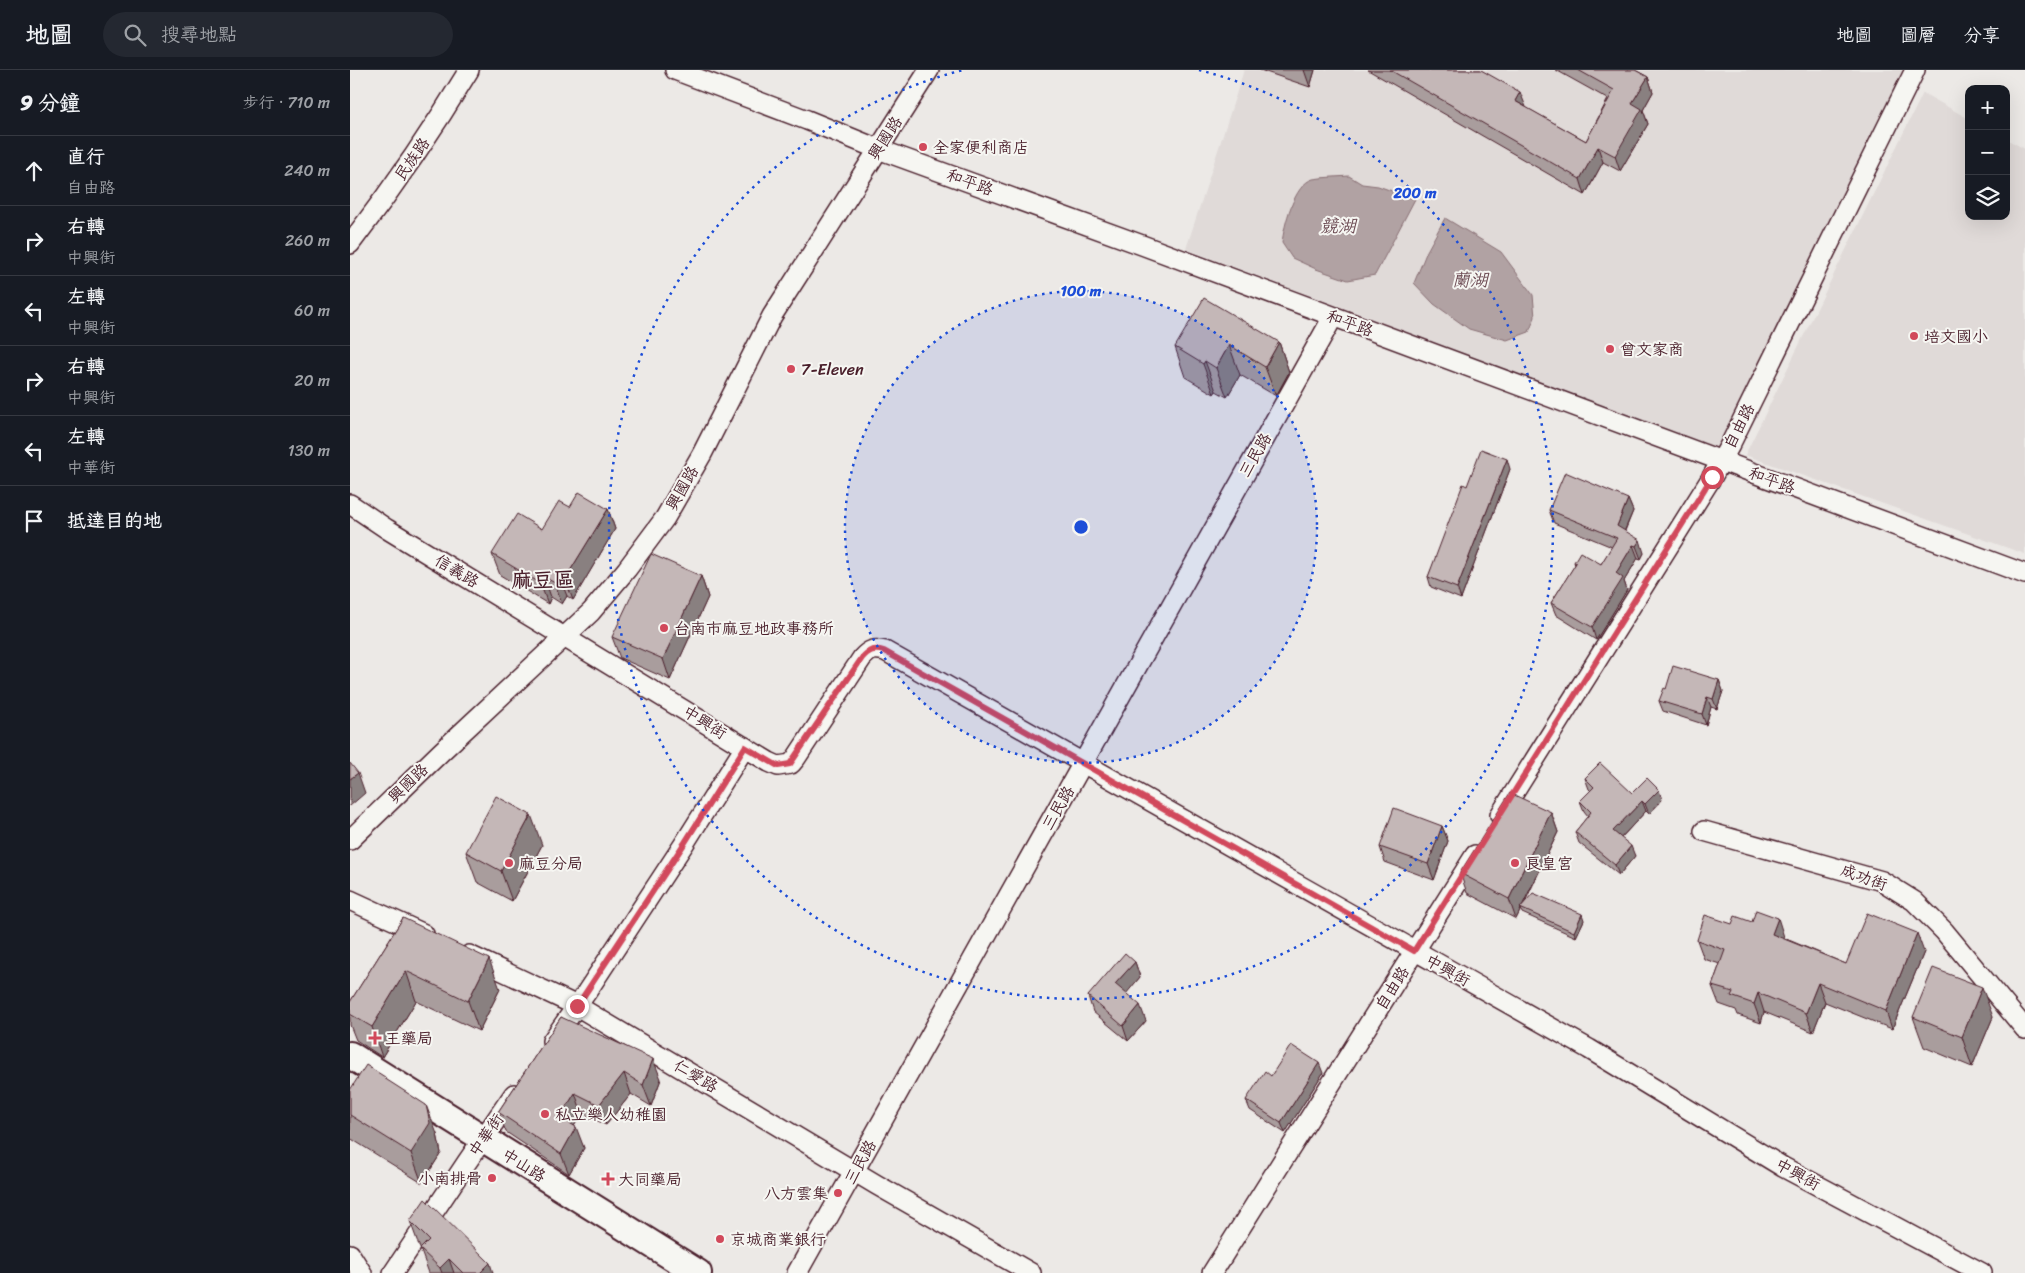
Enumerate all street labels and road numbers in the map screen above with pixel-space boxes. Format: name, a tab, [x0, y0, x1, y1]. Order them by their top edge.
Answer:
street label: 興國路	[860, 110, 910, 166]
street label: 民族路	[386, 131, 438, 187]
street label: 和平路	[942, 160, 998, 204]
street label: 和平路	[1322, 301, 1378, 345]
street label: 自由路	[1715, 398, 1763, 454]
street label: 三民路	[1230, 427, 1280, 483]
street label: 和平路	[1744, 458, 1800, 502]
street label: 興國路	[657, 460, 707, 516]
street label: 信義路	[429, 546, 485, 596]
street label: 中興街	[677, 697, 733, 747]
street label: 興國路	[381, 756, 435, 810]
street label: 三民路	[1033, 780, 1083, 836]
street label: 成功街	[1836, 855, 1892, 899]
street label: 中興街	[1420, 946, 1476, 994]
street label: 自由路	[1367, 960, 1417, 1016]
street label: 仁愛路	[668, 1051, 724, 1101]
street label: 中華街	[460, 1107, 512, 1163]
street label: 三民路	[836, 1134, 884, 1190]
street label: 中山路	[496, 1140, 552, 1190]
street label: 中興街	[1770, 1150, 1826, 1198]

